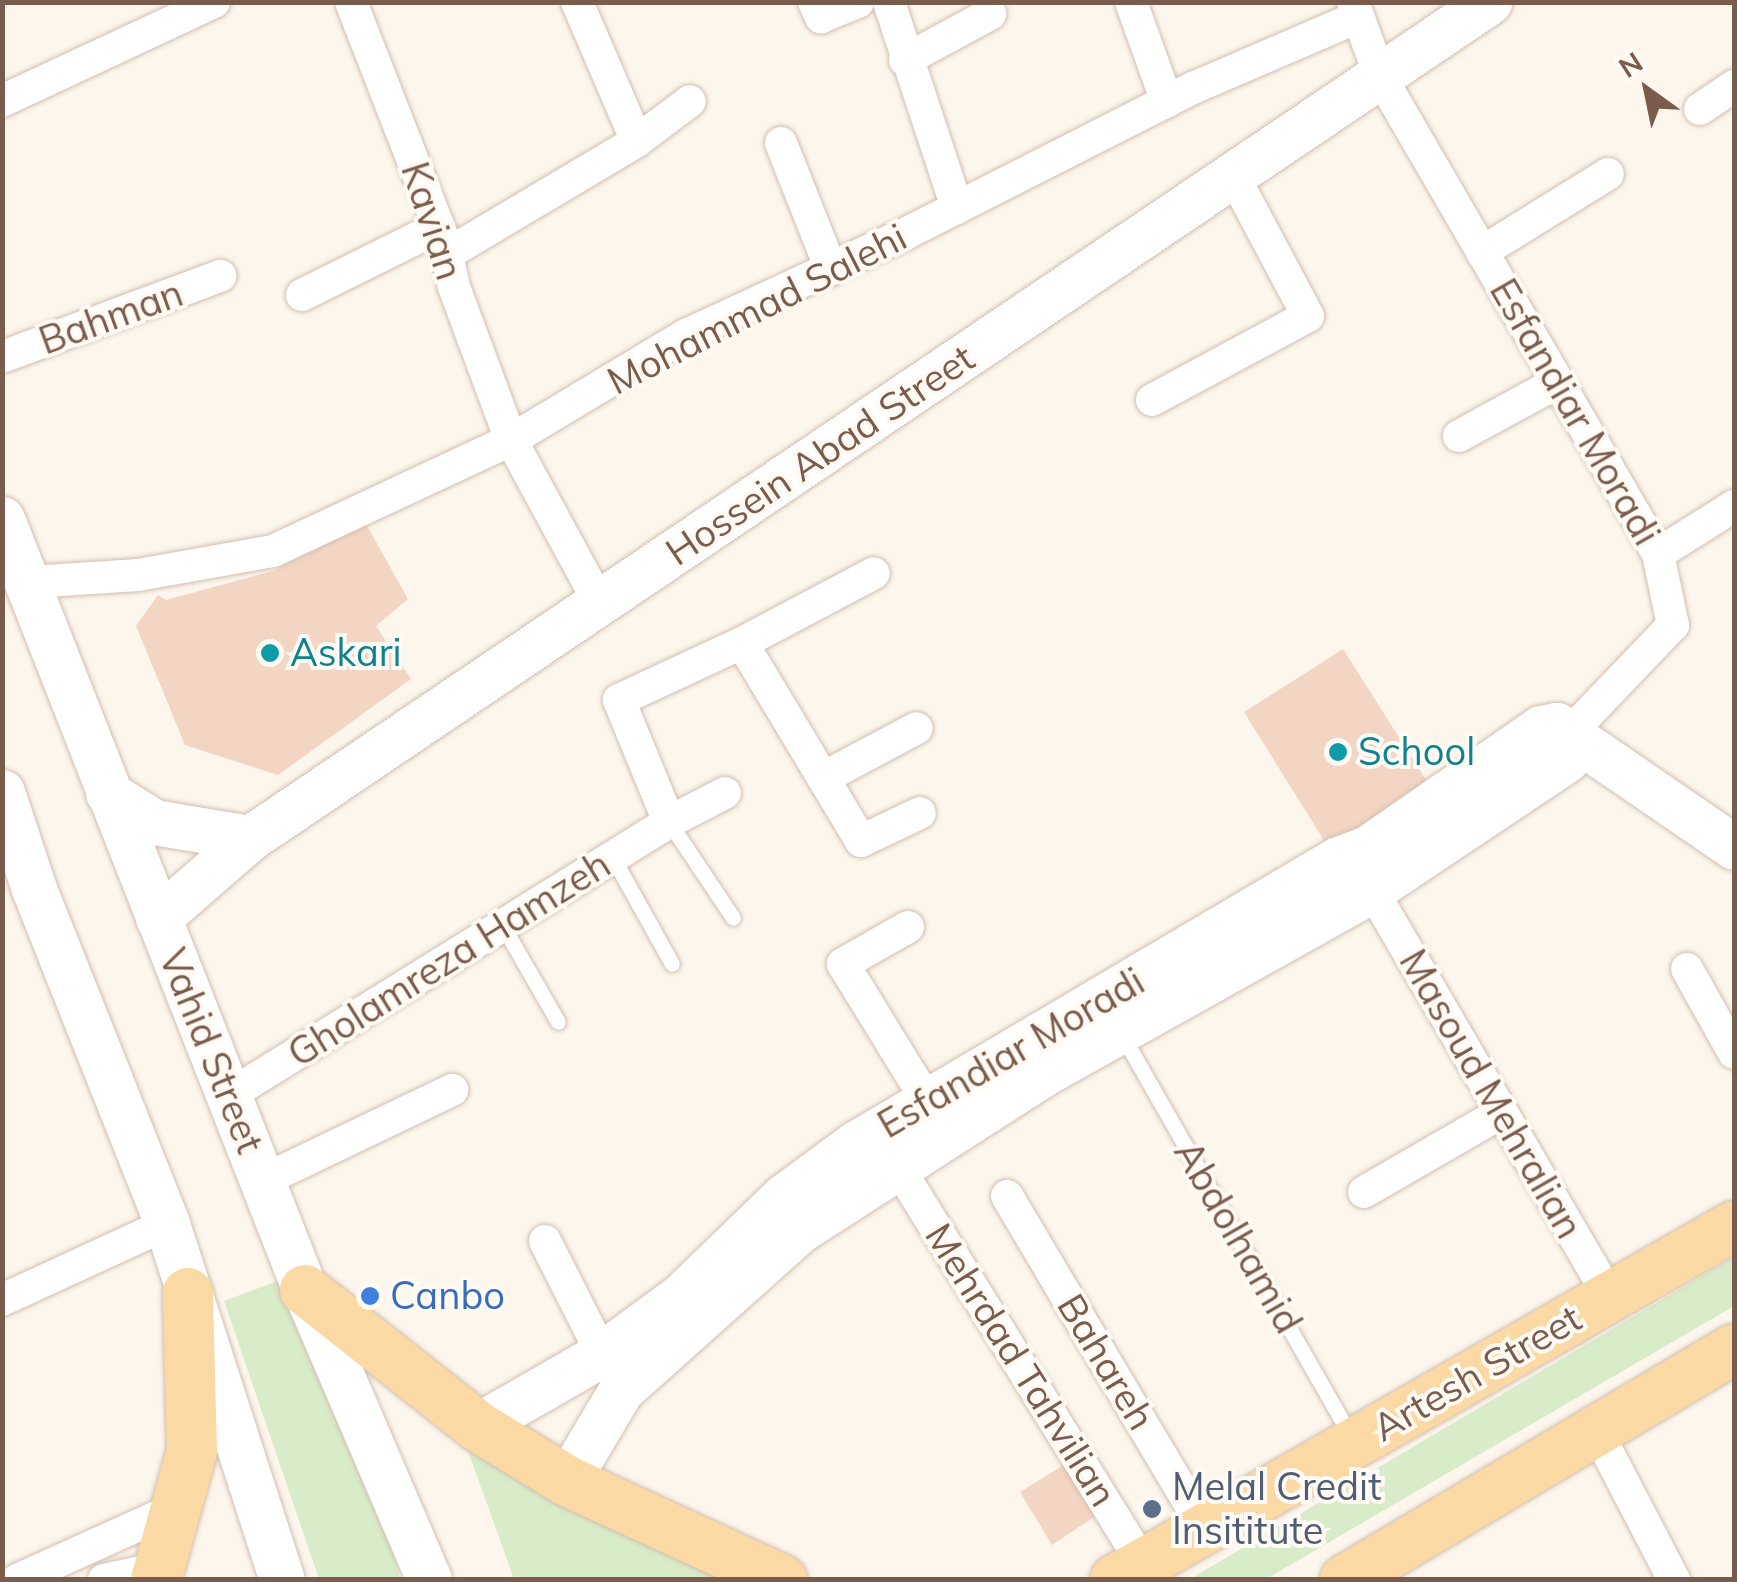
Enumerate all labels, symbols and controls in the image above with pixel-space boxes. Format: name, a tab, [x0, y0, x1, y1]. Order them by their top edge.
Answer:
north arrow	[1597, 40, 1697, 140]
text: N	[1612, 44, 1649, 85]
street label: Kavian	[392, 156, 472, 286]
street label: Mohammad Salehi	[600, 214, 914, 404]
street label: Bahman	[33, 270, 189, 364]
street label: Esfandiar Moradi	[1480, 271, 1670, 553]
street label: Hossein Abad Street	[657, 335, 983, 575]
place label: Askari	[290, 630, 402, 676]
marker: Askari	[259, 642, 281, 664]
place label: School	[1358, 729, 1475, 775]
marker: School	[1327, 741, 1349, 763]
street label: Gholamreza Hamzeh	[280, 841, 618, 1077]
street label: Vahid Street	[149, 942, 273, 1160]
street label: Masoud Mehralian	[1390, 942, 1592, 1246]
street label: Esfandiar Moradi	[870, 958, 1152, 1148]
street label: Abdolhamid	[1165, 1133, 1311, 1341]
street label: Mehrdad Tahvilian	[916, 1215, 1126, 1515]
place label: Canbo	[390, 1273, 505, 1319]
marker: Canbo	[359, 1285, 381, 1307]
street label: Bahareh	[1048, 1286, 1164, 1438]
street label: Artesh Street	[1365, 1295, 1589, 1451]
place label: Melal Credit Insititute	[1172, 1464, 1381, 1554]
marker: Melal Credit Insititute	[1141, 1498, 1163, 1520]

